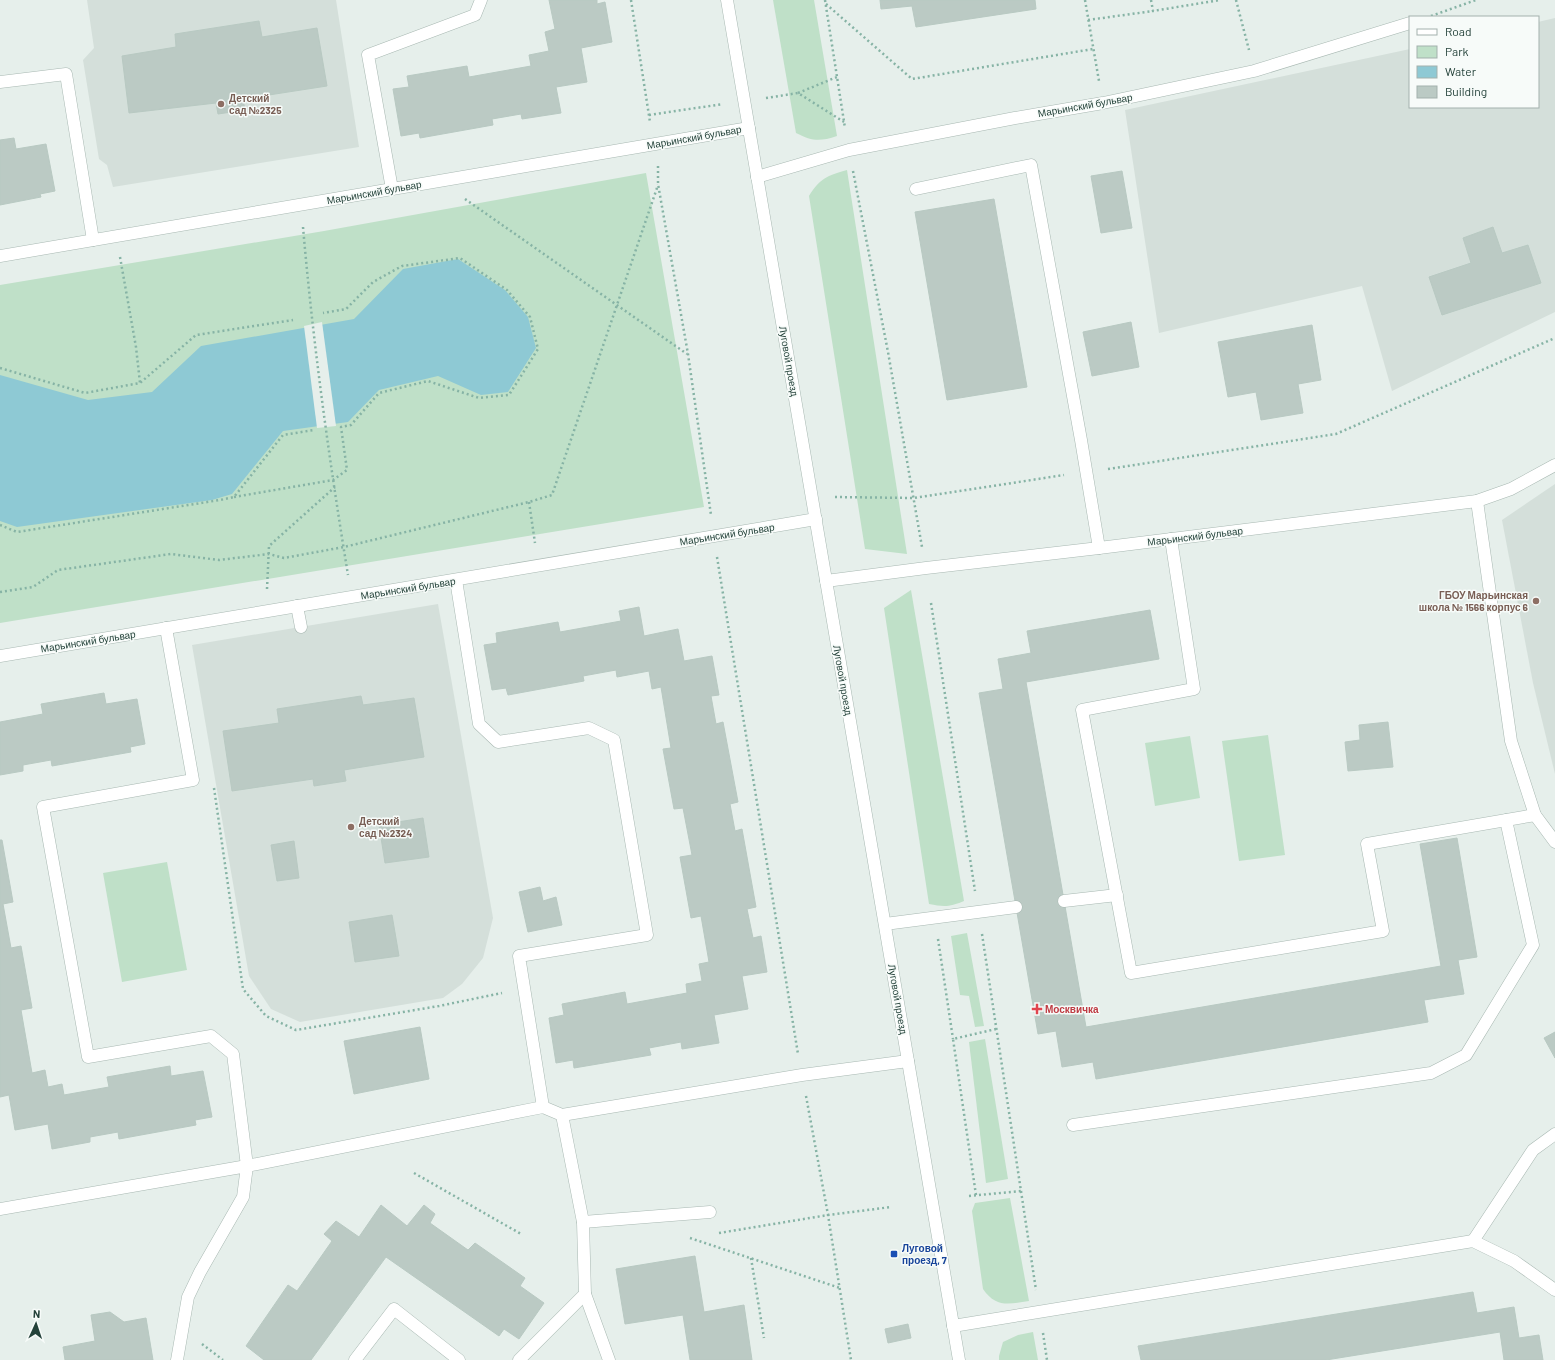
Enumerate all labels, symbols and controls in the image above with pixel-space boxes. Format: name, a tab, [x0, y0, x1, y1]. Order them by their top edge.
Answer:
legend	[1409, 16, 1539, 108]
text: Road	[1445, 24, 1472, 38]
text: Park	[1445, 44, 1469, 58]
text: Water	[1445, 64, 1477, 78]
text: Building	[1445, 84, 1487, 98]
street label: Марьинский бульвар	[1037, 91, 1134, 119]
place label: Детский сад №2325	[229, 92, 282, 116]
marker: Детский сад №2325	[216, 99, 226, 109]
street label: Марьинский бульвар	[646, 123, 743, 151]
street label: Марьинский бульвар	[326, 178, 423, 206]
street label: Луговой проезд	[777, 325, 801, 397]
street label: Марьинский бульвар	[679, 520, 776, 547]
street label: Марьинский бульвар	[1147, 524, 1244, 548]
street label: Марьинский бульвар	[360, 574, 457, 601]
place label: ГБОУ Марьинская школа № 1566 корпус 6	[1419, 589, 1529, 613]
marker: ГБОУ Марьинская школа № 1566 корпус 6	[1531, 596, 1541, 606]
street label: Марьинский бульвар	[40, 627, 137, 654]
street label: Луговой проезд	[831, 644, 855, 716]
place label: Детский сад №2324	[359, 815, 412, 839]
marker: Детский сад №2324	[346, 822, 356, 832]
street label: Луговой проезд	[886, 963, 910, 1035]
place label: Москвичка	[1045, 1003, 1099, 1015]
marker: Москвичка	[1032, 1004, 1042, 1014]
place label: Луговой проезд, 7	[902, 1242, 947, 1266]
marker: Луговой проезд, 7	[889, 1249, 899, 1259]
north arrow	[16, 1304, 56, 1344]
text: N	[33, 1307, 41, 1320]

